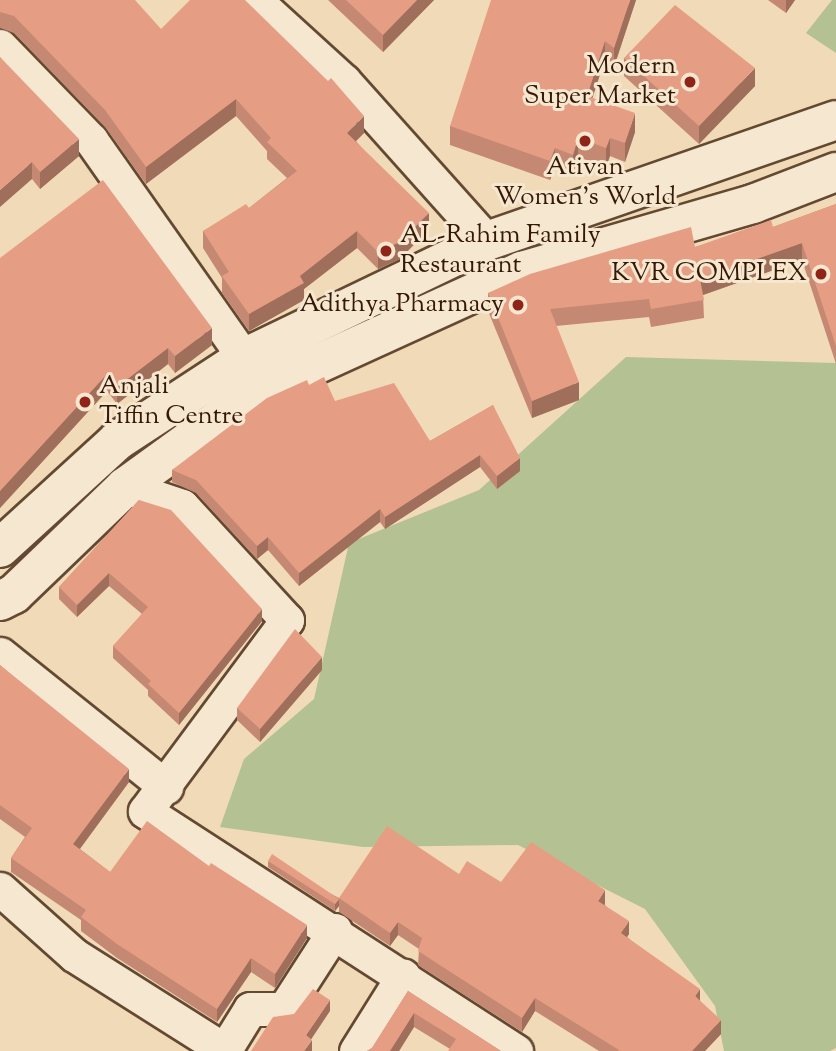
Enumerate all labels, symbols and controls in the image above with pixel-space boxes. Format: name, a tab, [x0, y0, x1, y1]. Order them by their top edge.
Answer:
place label: Modern Super Market	[524, 51, 676, 112]
marker: Modern Super Market	[682, 74, 698, 90]
marker: Ativan Women's World	[577, 133, 593, 149]
place label: Ativan Women's World	[494, 152, 676, 214]
place label: AL-Rahim Family Restaurant	[400, 220, 601, 282]
marker: AL-Rahim Family Restaurant	[378, 243, 394, 259]
place label: KVR COMPLEX	[611, 258, 807, 290]
marker: KVR COMPLEX	[813, 266, 829, 282]
place label: Adithya Pharmacy	[299, 289, 504, 321]
marker: Adithya Pharmacy	[510, 297, 526, 313]
place label: Anjali Tiffin Centre	[99, 371, 243, 432]
marker: Anjali Tiffin Centre	[77, 394, 93, 410]

